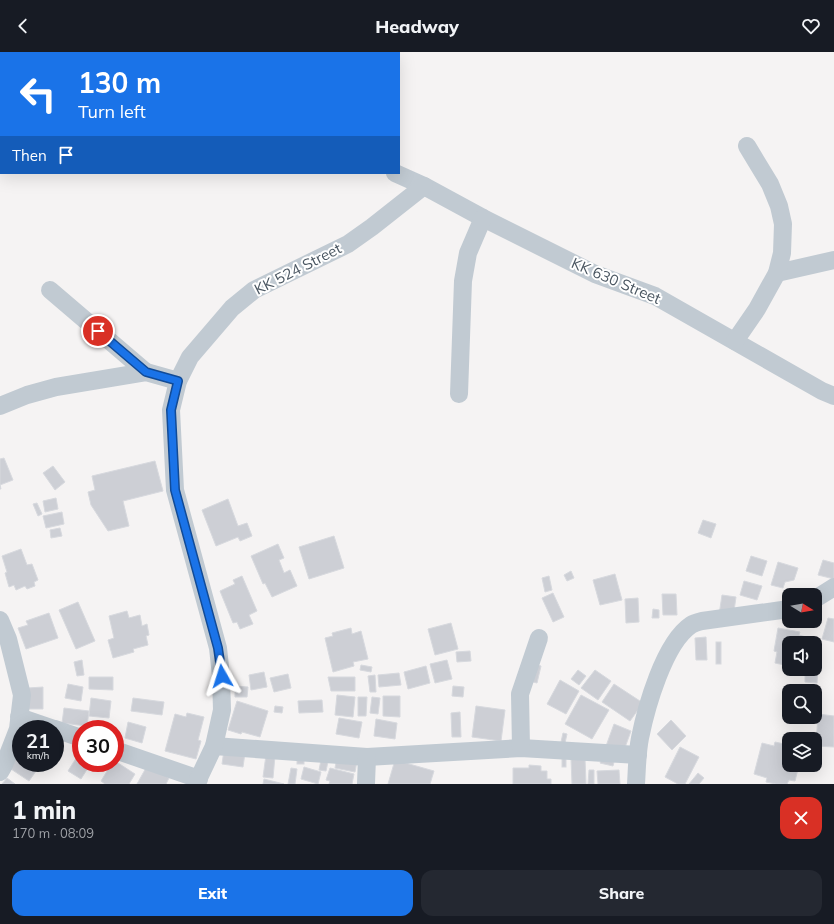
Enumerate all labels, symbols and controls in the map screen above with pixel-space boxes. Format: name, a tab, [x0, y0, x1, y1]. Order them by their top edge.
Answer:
icon: back	[12, 15, 34, 37]
text: Headway	[375, 15, 459, 38]
icon: heart	[800, 15, 822, 37]
text: 130 m	[78, 65, 161, 100]
icon: left	[12, 68, 64, 120]
text: Turn left	[78, 100, 146, 123]
icon: arrive	[55, 144, 77, 166]
text: Then	[12, 146, 47, 165]
street label: KK 524 Street	[251, 238, 345, 299]
street label: KK 630 Street	[569, 253, 664, 308]
pin	[81, 314, 115, 348]
icon: arrive	[87, 320, 109, 342]
north arrow	[782, 588, 822, 628]
map controls	[782, 588, 822, 772]
button: sound	[782, 636, 822, 676]
position arrow	[201, 655, 243, 697]
button: search	[782, 684, 822, 724]
speed limit sign: 30	[72, 720, 124, 772]
text: 21	[26, 728, 50, 753]
button: layers	[782, 732, 822, 772]
text: km/h	[27, 749, 49, 762]
text: 1 min	[12, 795, 76, 825]
button: close	[780, 797, 822, 839]
text: 170 m · 08:09	[12, 825, 94, 841]
button: Exit	[12, 870, 413, 916]
button: Share	[421, 870, 822, 916]

